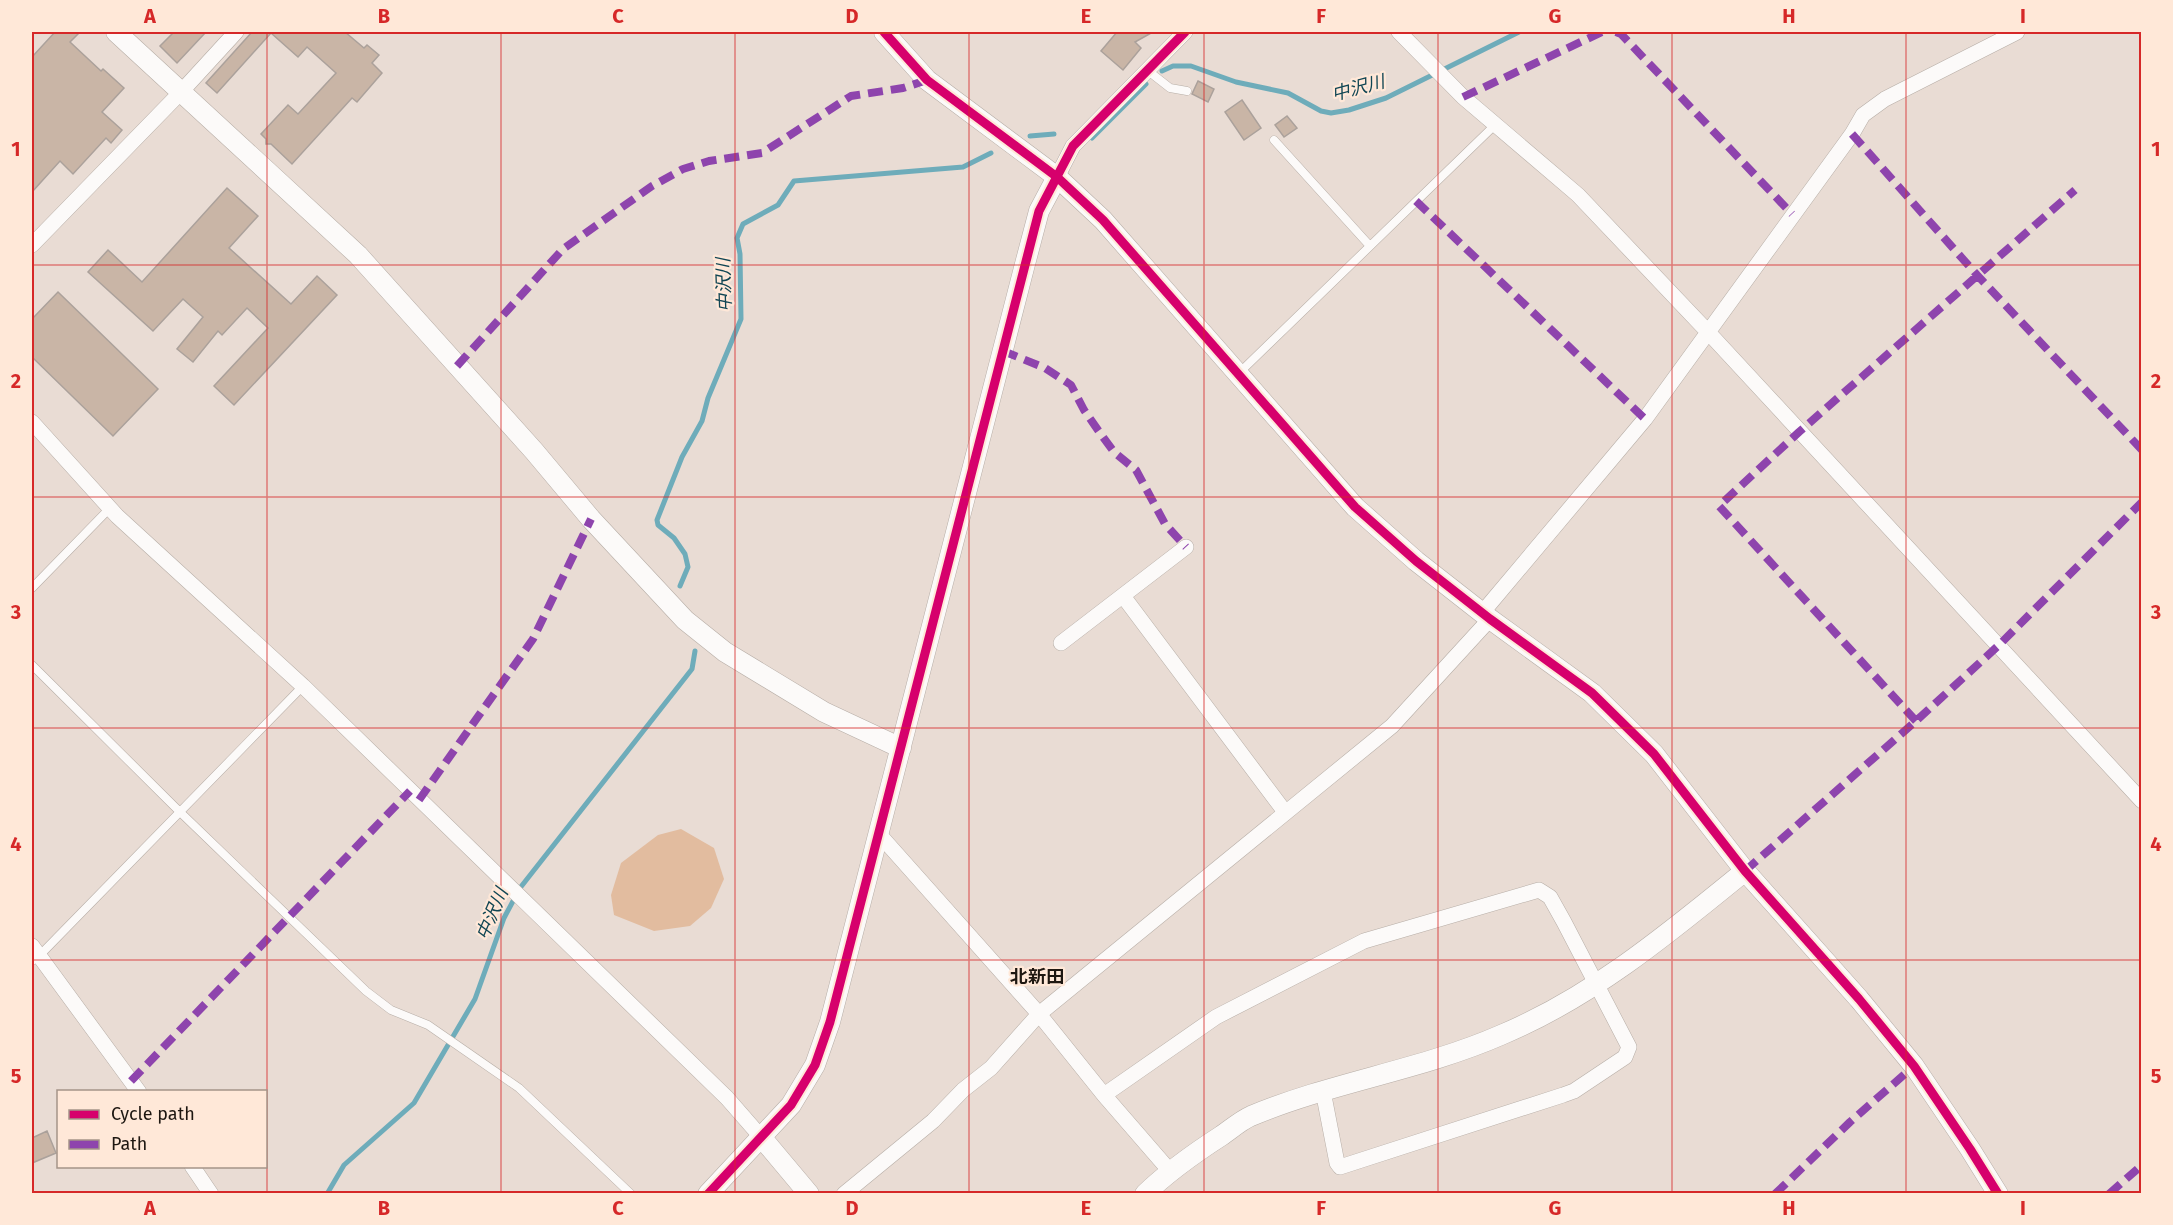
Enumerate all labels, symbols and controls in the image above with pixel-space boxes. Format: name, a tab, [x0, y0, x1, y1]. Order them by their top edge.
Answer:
text: A	[143, 4, 157, 28]
text: B	[378, 4, 390, 28]
text: C	[612, 4, 624, 28]
text: D	[845, 4, 859, 28]
text: E	[1081, 4, 1091, 28]
text: F	[1316, 4, 1326, 28]
text: G	[1549, 4, 1561, 28]
text: H	[1782, 4, 1796, 28]
text: I	[2020, 4, 2026, 28]
water label: 中沢川	[1329, 70, 1389, 106]
text: 1	[11, 137, 21, 161]
text: 1	[2151, 137, 2161, 161]
water label: 中沢川	[712, 256, 736, 312]
text: 2	[11, 369, 21, 393]
text: 2	[2151, 369, 2161, 393]
text: 3	[10, 600, 21, 624]
text: 3	[2150, 600, 2161, 624]
text: 4	[10, 832, 22, 856]
text: 4	[2150, 832, 2162, 856]
water label: 中沢川	[471, 883, 513, 943]
district label: 北新田	[1010, 966, 1064, 988]
text: 5	[11, 1064, 22, 1088]
text: 5	[2151, 1064, 2162, 1088]
legend	[57, 1090, 267, 1168]
text: Cycle path	[111, 1103, 195, 1125]
text: Path	[111, 1133, 147, 1155]
text: A	[143, 1196, 157, 1220]
text: B	[378, 1196, 390, 1220]
text: C	[612, 1196, 624, 1220]
text: D	[845, 1196, 859, 1220]
text: E	[1081, 1196, 1091, 1220]
text: F	[1316, 1196, 1326, 1220]
text: G	[1549, 1196, 1561, 1220]
text: H	[1782, 1196, 1796, 1220]
text: I	[2020, 1196, 2026, 1220]

